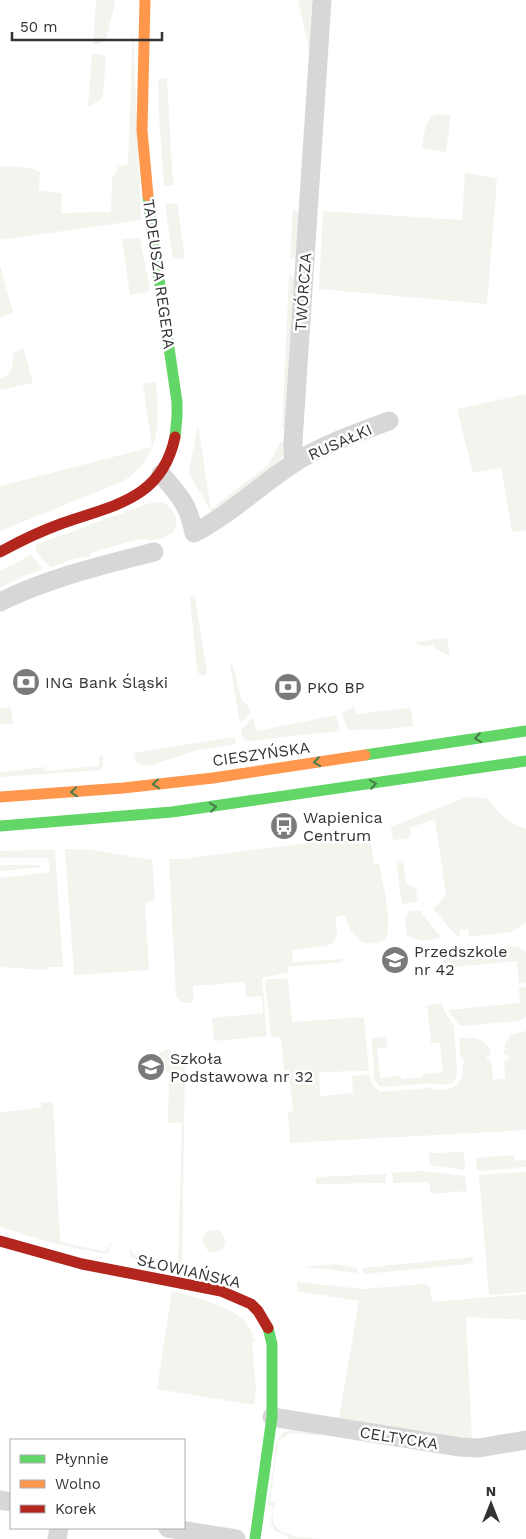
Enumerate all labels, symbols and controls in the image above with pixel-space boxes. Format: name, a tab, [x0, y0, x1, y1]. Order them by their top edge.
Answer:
scale bar	[12, 10, 162, 42]
text: 50 m	[20, 18, 57, 36]
street label: TADEUSZA REGERA	[139, 198, 179, 351]
street label: TWÓRCZA	[291, 251, 315, 332]
street label: RUSAŁKI	[305, 420, 375, 464]
bank icon: ING Bank Śląski	[11, 667, 41, 697]
bank icon: PKO BP	[273, 672, 303, 702]
place label: ING Bank Śląski	[45, 673, 168, 692]
place label: PKO BP	[307, 678, 365, 697]
one-way arrow	[473, 733, 482, 743]
street label: CIESZYŃSKA	[211, 738, 311, 770]
one-way arrow	[313, 757, 321, 767]
one-way arrow	[152, 778, 160, 789]
one-way arrow	[369, 779, 378, 789]
one-way arrow	[70, 786, 78, 797]
one-way arrow	[208, 802, 217, 812]
place label: Wapienica Centrum	[303, 808, 383, 845]
bus stop icon: Wapienica Centrum	[269, 811, 299, 841]
place label: Przedszkole nr 42	[414, 942, 507, 979]
school or university icon: Przedszkole nr 42	[380, 945, 410, 975]
place label: Szkoła Podstawowa nr 32	[170, 1049, 313, 1086]
school or university icon: Szkoła Podstawowa nr 32	[136, 1052, 166, 1082]
street label: SŁOWIAŃSKA	[135, 1250, 243, 1292]
street label: CELTYCKA	[358, 1422, 440, 1454]
legend	[10, 1439, 185, 1529]
text: Płynnie	[55, 1450, 109, 1468]
text: Wolno	[55, 1475, 101, 1493]
north arrow	[466, 1479, 516, 1529]
text: N	[486, 1483, 496, 1499]
text: Korek	[55, 1500, 97, 1518]

